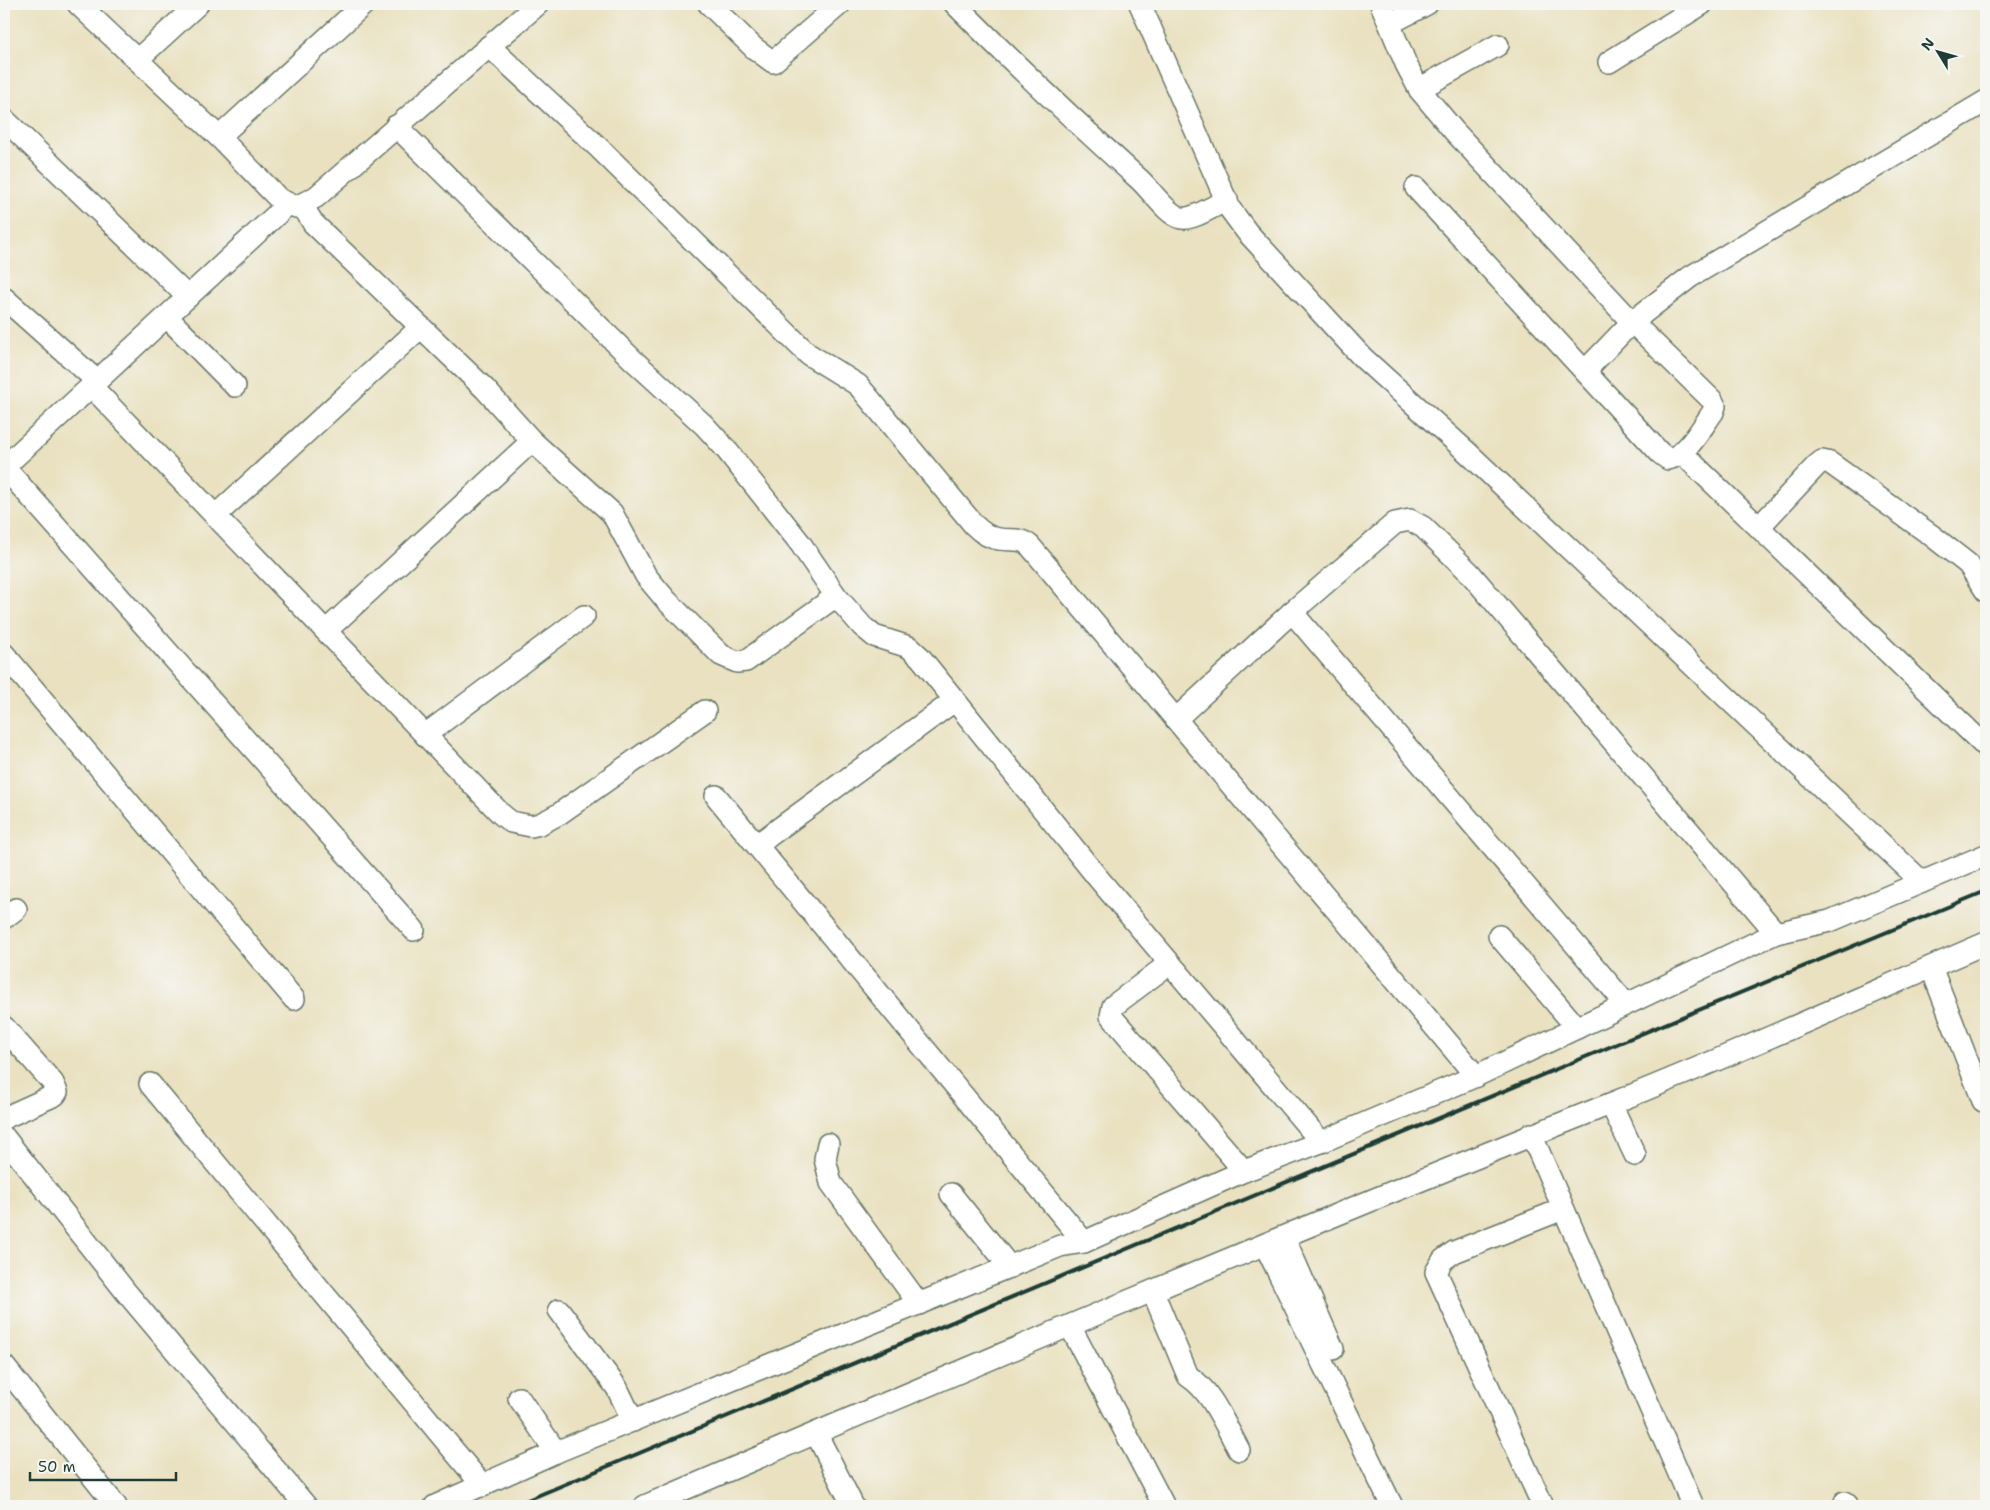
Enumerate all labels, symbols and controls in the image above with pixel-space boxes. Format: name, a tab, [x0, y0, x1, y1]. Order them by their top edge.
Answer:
north arrow	[1912, 28, 1962, 78]
text: N	[1917, 34, 1938, 54]
scale bar	[30, 1450, 176, 1482]
text: 50 m	[38, 1457, 76, 1477]

